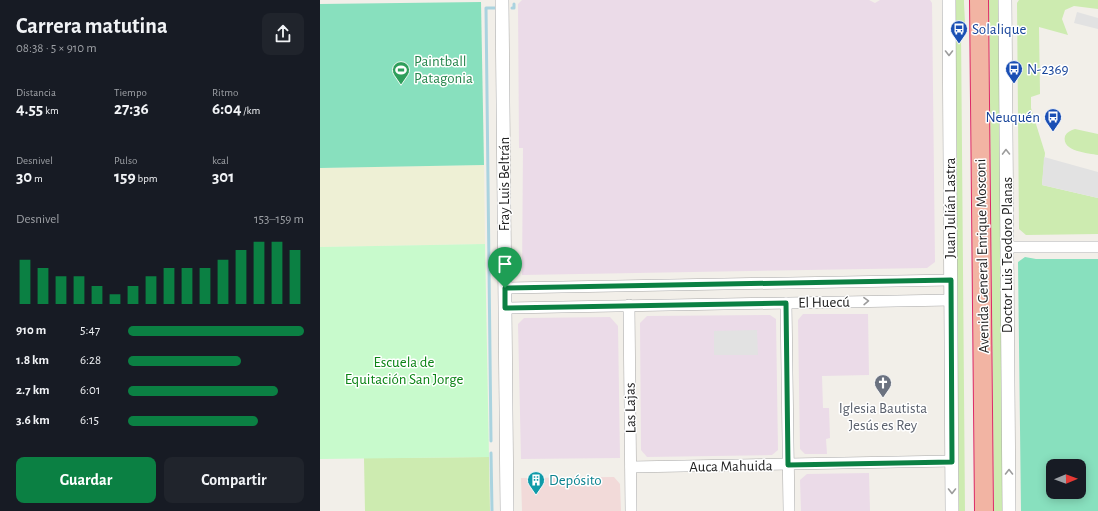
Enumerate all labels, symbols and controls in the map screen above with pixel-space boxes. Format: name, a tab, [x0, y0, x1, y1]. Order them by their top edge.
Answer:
button: share	[262, 13, 304, 55]
text: Carrera matutina	[16, 15, 168, 37]
bus stop icon: Solalique	[949, 19, 969, 44]
place label: Solalique	[972, 22, 1026, 37]
text: 08:38 · 5 × 910 m	[16, 42, 97, 55]
one-way arrow	[945, 50, 953, 56]
place label: Paintball Patagonia	[414, 54, 473, 86]
bus stop icon: N-2369	[1004, 59, 1024, 84]
sports icon: Paintball Patagonia	[391, 60, 411, 85]
place label: N-2369	[1027, 62, 1069, 77]
text: Distancia	[16, 87, 56, 98]
text: Tiempo	[114, 87, 147, 98]
text: Ritmo	[212, 87, 238, 98]
text: 4.55	[16, 100, 43, 117]
text: 27:36	[114, 100, 149, 117]
text: 6:04	[212, 100, 242, 117]
text: km	[43, 105, 59, 116]
text: /km	[242, 105, 260, 116]
bus stop icon: Neuquén	[1043, 107, 1063, 132]
place label: Neuquén	[986, 110, 1040, 125]
street label: Fray Luis Beltrán	[497, 137, 512, 231]
one-way arrow	[1002, 149, 1010, 155]
text: Desnivel	[16, 155, 53, 166]
text: Pulso	[114, 155, 137, 166]
text: kcal	[212, 155, 229, 166]
street label: Juan Julián Lastra	[943, 158, 958, 258]
street label: Avenida General Enrique Mosconi	[973, 159, 992, 353]
text: 30	[16, 168, 32, 185]
text: 159	[114, 168, 136, 185]
text: 301	[212, 168, 234, 185]
text: m	[32, 173, 43, 184]
text: bpm	[136, 173, 157, 184]
street label: Doctor Luis Teodoro Planas	[1000, 177, 1015, 333]
text: Desnivel	[16, 213, 60, 226]
text: 153–159 m	[254, 213, 304, 226]
pin	[488, 247, 522, 288]
icon: arrive	[494, 253, 516, 275]
street label: El Huecú	[798, 295, 850, 310]
one-way arrow	[863, 297, 869, 305]
text: 910 m	[16, 324, 46, 337]
text: 5:47	[80, 324, 100, 337]
text: 1.8 km	[16, 354, 49, 367]
text: 6:28	[80, 354, 101, 367]
park label: Escuela de Equitación San Jorge	[345, 355, 463, 387]
church icon: Iglesia Bautista Jesús es Rey	[873, 373, 893, 398]
street label: Las Lajas	[623, 382, 638, 434]
text: 2.7 km	[16, 384, 50, 397]
text: 6:01	[80, 384, 100, 397]
place label: Iglesia Bautista Jesús es Rey	[839, 401, 927, 433]
text: 3.6 km	[16, 414, 50, 427]
text: 6:15	[80, 414, 99, 427]
button: Guardar	[16, 457, 156, 503]
button: Compartir	[164, 457, 304, 503]
street label: Auca Mahuida	[689, 458, 773, 475]
north arrow	[1046, 459, 1086, 499]
map controls	[1046, 459, 1086, 499]
one-way arrow	[1005, 469, 1013, 475]
building icon: Depósito	[526, 470, 546, 495]
place label: Depósito	[549, 473, 602, 488]
one-way arrow	[948, 488, 956, 494]

